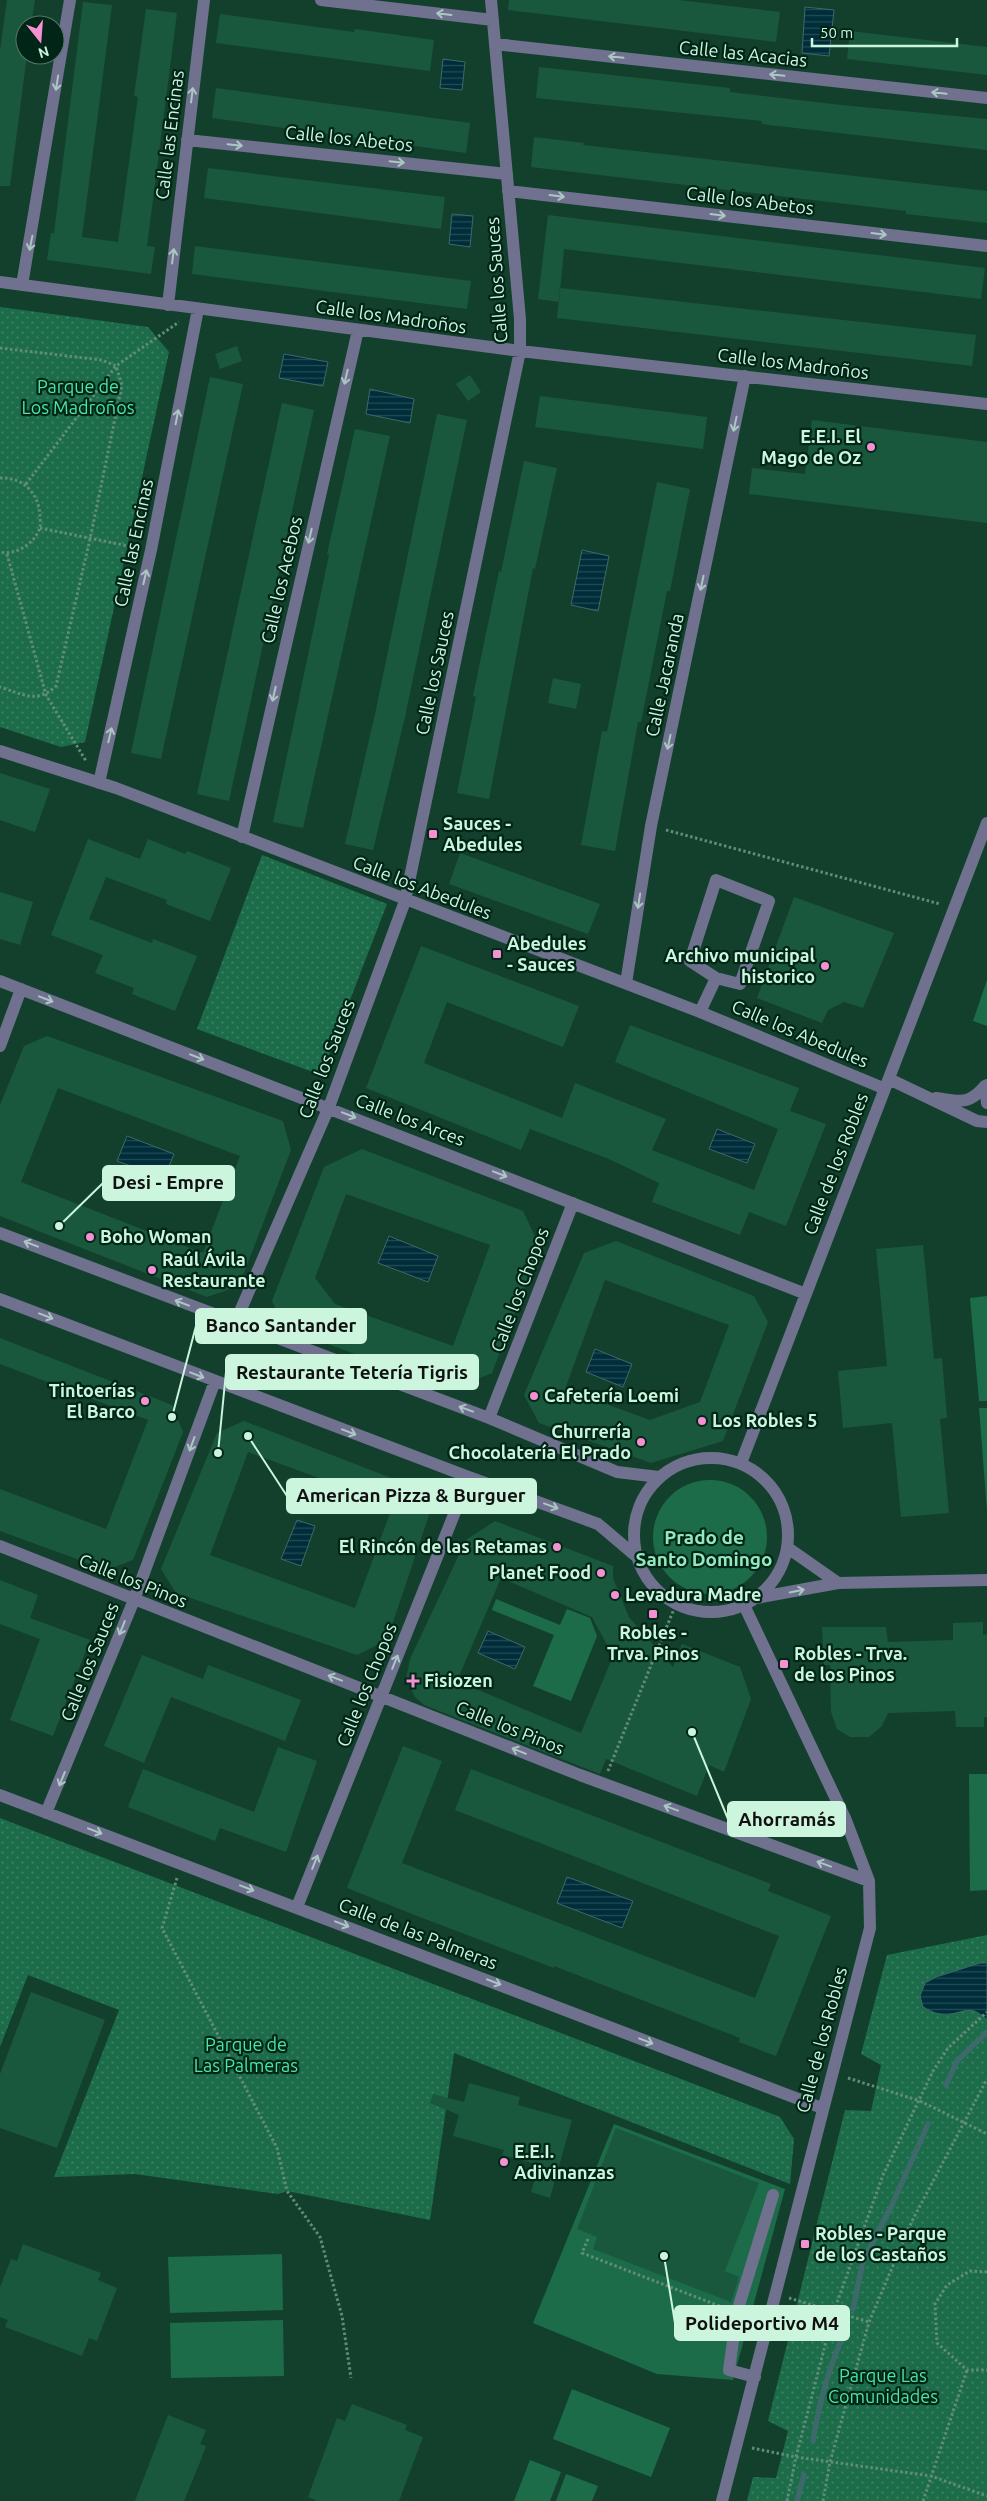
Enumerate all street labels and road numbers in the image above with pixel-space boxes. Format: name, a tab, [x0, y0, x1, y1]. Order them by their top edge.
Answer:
street label: Calle las Acacias	[678, 36, 808, 70]
street label: Calle las Encinas	[151, 69, 187, 201]
street label: Calle los Abetos	[284, 121, 414, 155]
street label: Calle los Abetos	[685, 182, 815, 218]
street label: Calle los Sauces	[482, 216, 510, 344]
street label: Calle los Madroños	[314, 296, 468, 337]
street label: Calle los Madroños	[716, 344, 870, 382]
street label: Calle las Encinas	[110, 477, 156, 609]
street label: Calle los Acebos	[257, 514, 305, 645]
street label: Calle los Sauces	[411, 609, 457, 737]
street label: Calle Jacaranda	[641, 611, 687, 738]
street label: Calle los Abedules	[350, 851, 494, 923]
street label: Calle los Abedules	[729, 995, 872, 1071]
street label: Calle los Sauces	[294, 996, 358, 1121]
street label: Calle los Arces	[353, 1089, 468, 1149]
street label: Calle de los Robles	[799, 1090, 871, 1237]
street label: Calle los Chopos	[486, 1224, 552, 1355]
street label: Calle los Pinos	[76, 1549, 190, 1611]
street label: Calle los Sauces	[56, 1599, 122, 1724]
street label: Calle los Chopos	[332, 1620, 400, 1749]
street label: Calle los Pinos	[453, 1696, 567, 1758]
street label: Calle de las Palmeras	[336, 1894, 501, 1973]
street label: Calle de los Robles	[792, 1964, 850, 2115]

